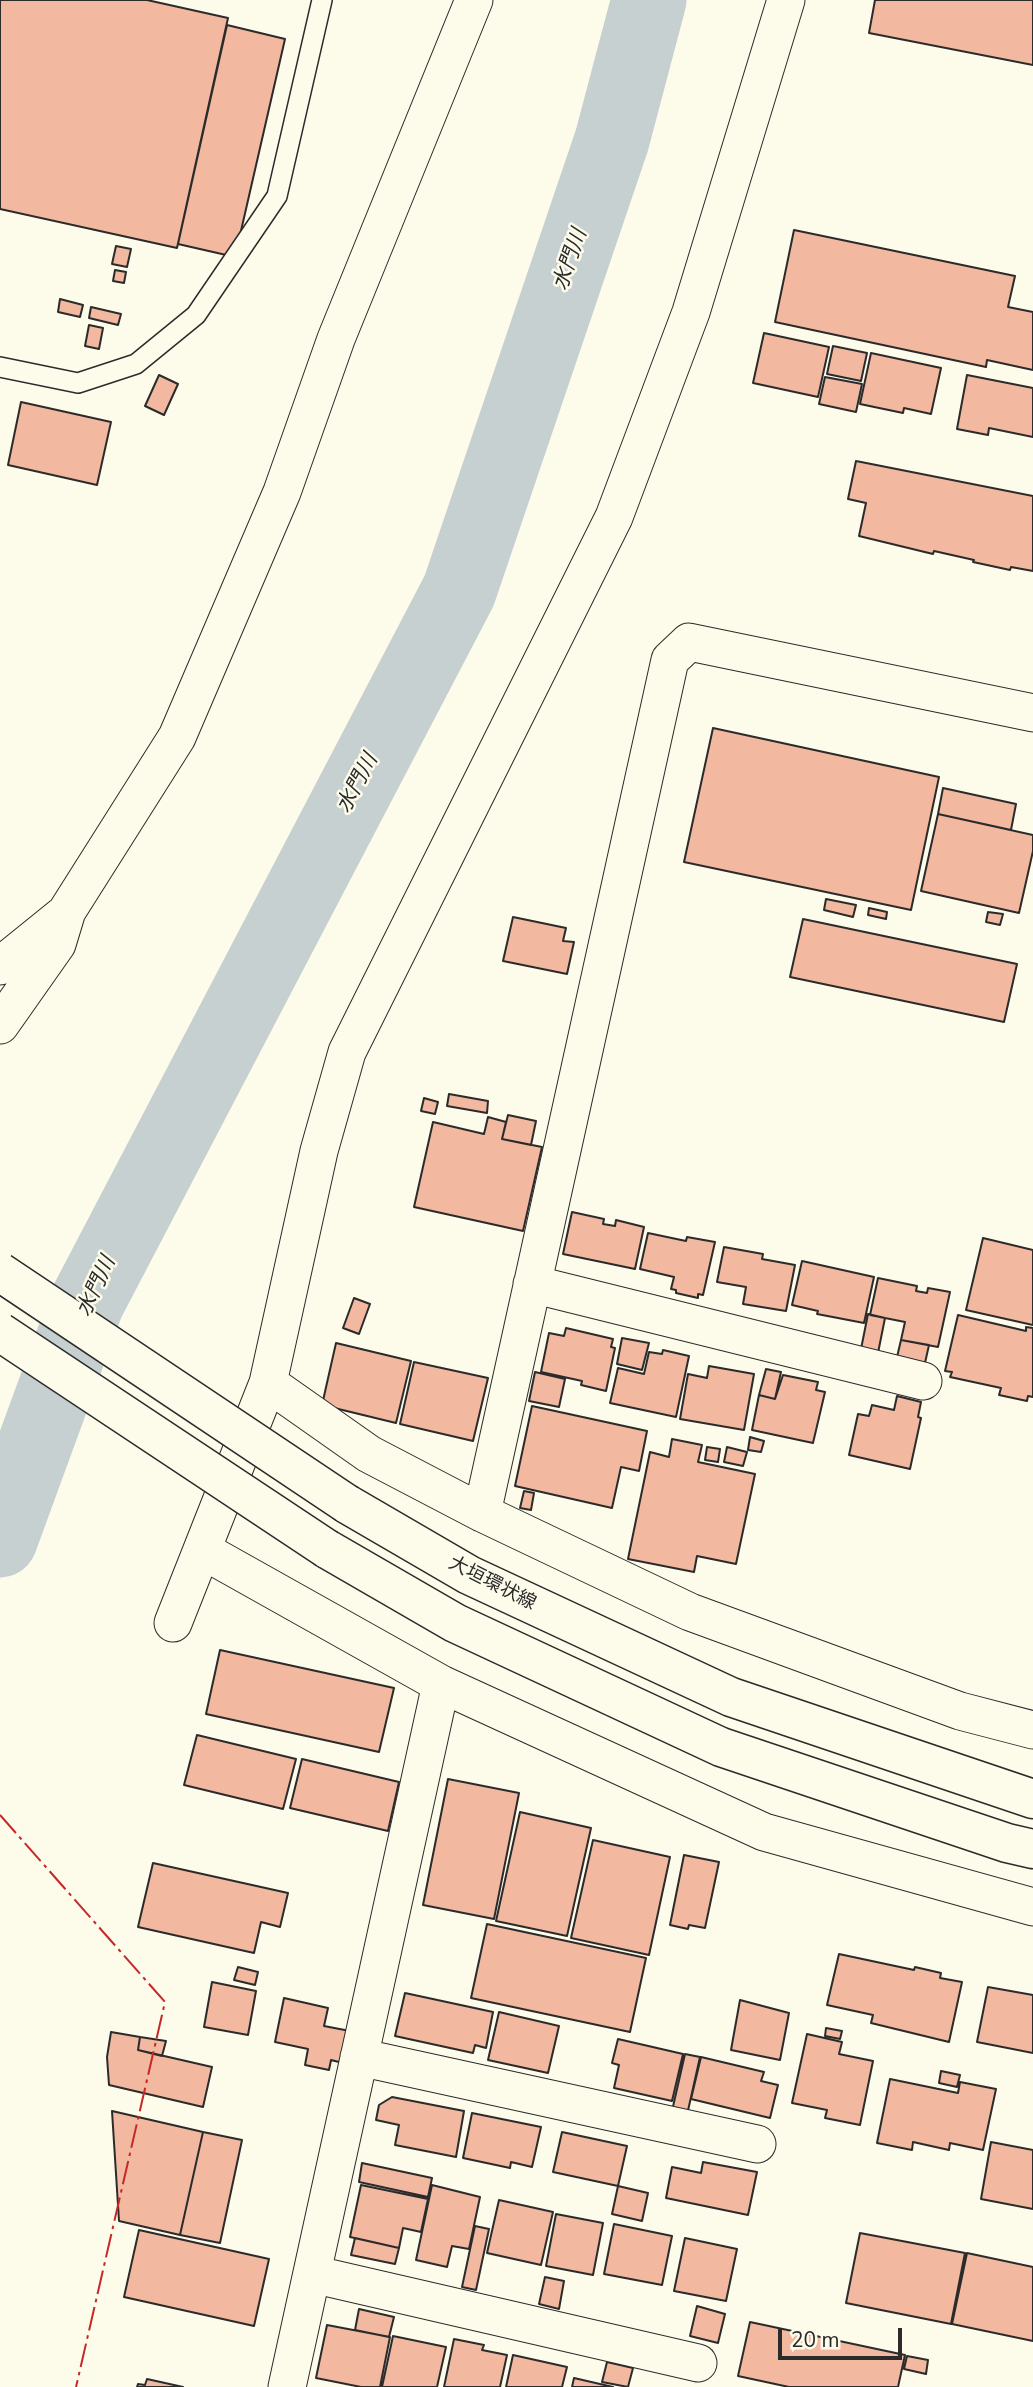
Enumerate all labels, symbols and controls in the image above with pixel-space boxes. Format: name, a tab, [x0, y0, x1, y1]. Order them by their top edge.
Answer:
water label: 水門川	[549, 226, 593, 294]
water label: 水門川	[332, 750, 384, 818]
water label: 水門川	[72, 1253, 122, 1321]
street label: 大垣環状線	[445, 1552, 539, 1616]
scale bar	[781, 2314, 905, 2358]
text: 20 m	[791, 2326, 840, 2354]

